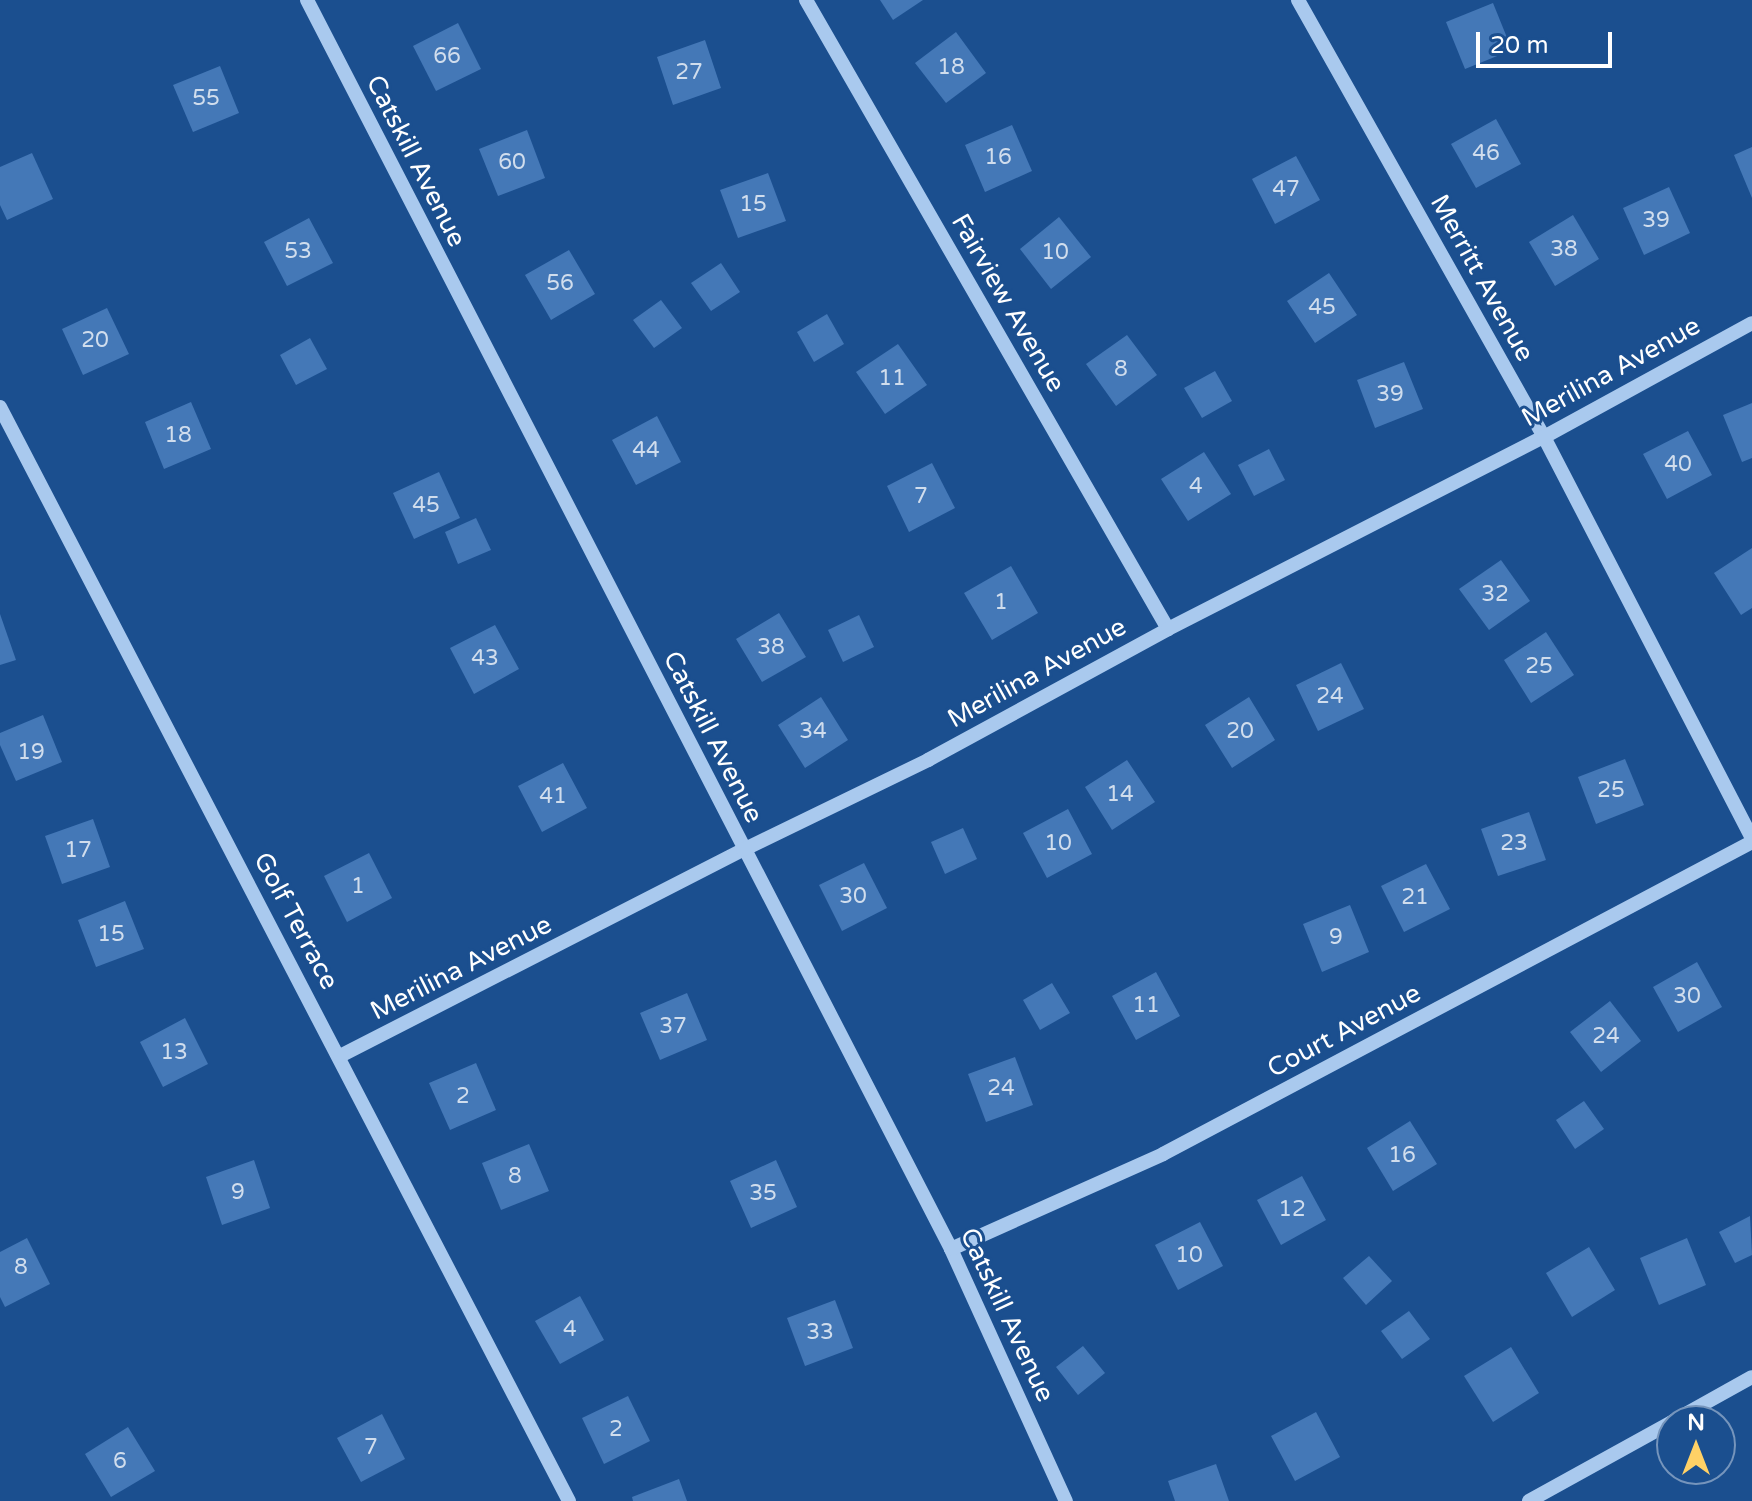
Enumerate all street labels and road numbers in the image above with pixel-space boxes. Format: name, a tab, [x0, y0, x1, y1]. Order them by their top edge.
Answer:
street label: Catskill Avenue	[359, 70, 473, 252]
street label: Merritt Avenue	[1423, 189, 1541, 367]
street label: Fairview Avenue	[944, 209, 1072, 397]
street label: Merilina Avenue	[1516, 310, 1706, 434]
street label: Merilina Avenue	[942, 611, 1132, 735]
street label: Catskill Avenue	[656, 646, 770, 828]
street label: Golf Terrace	[247, 847, 345, 995]
street label: Merilina Avenue	[365, 909, 557, 1027]
street label: Court Avenue	[1262, 978, 1426, 1084]
street label: Catskill Avenue	[953, 1223, 1061, 1407]

